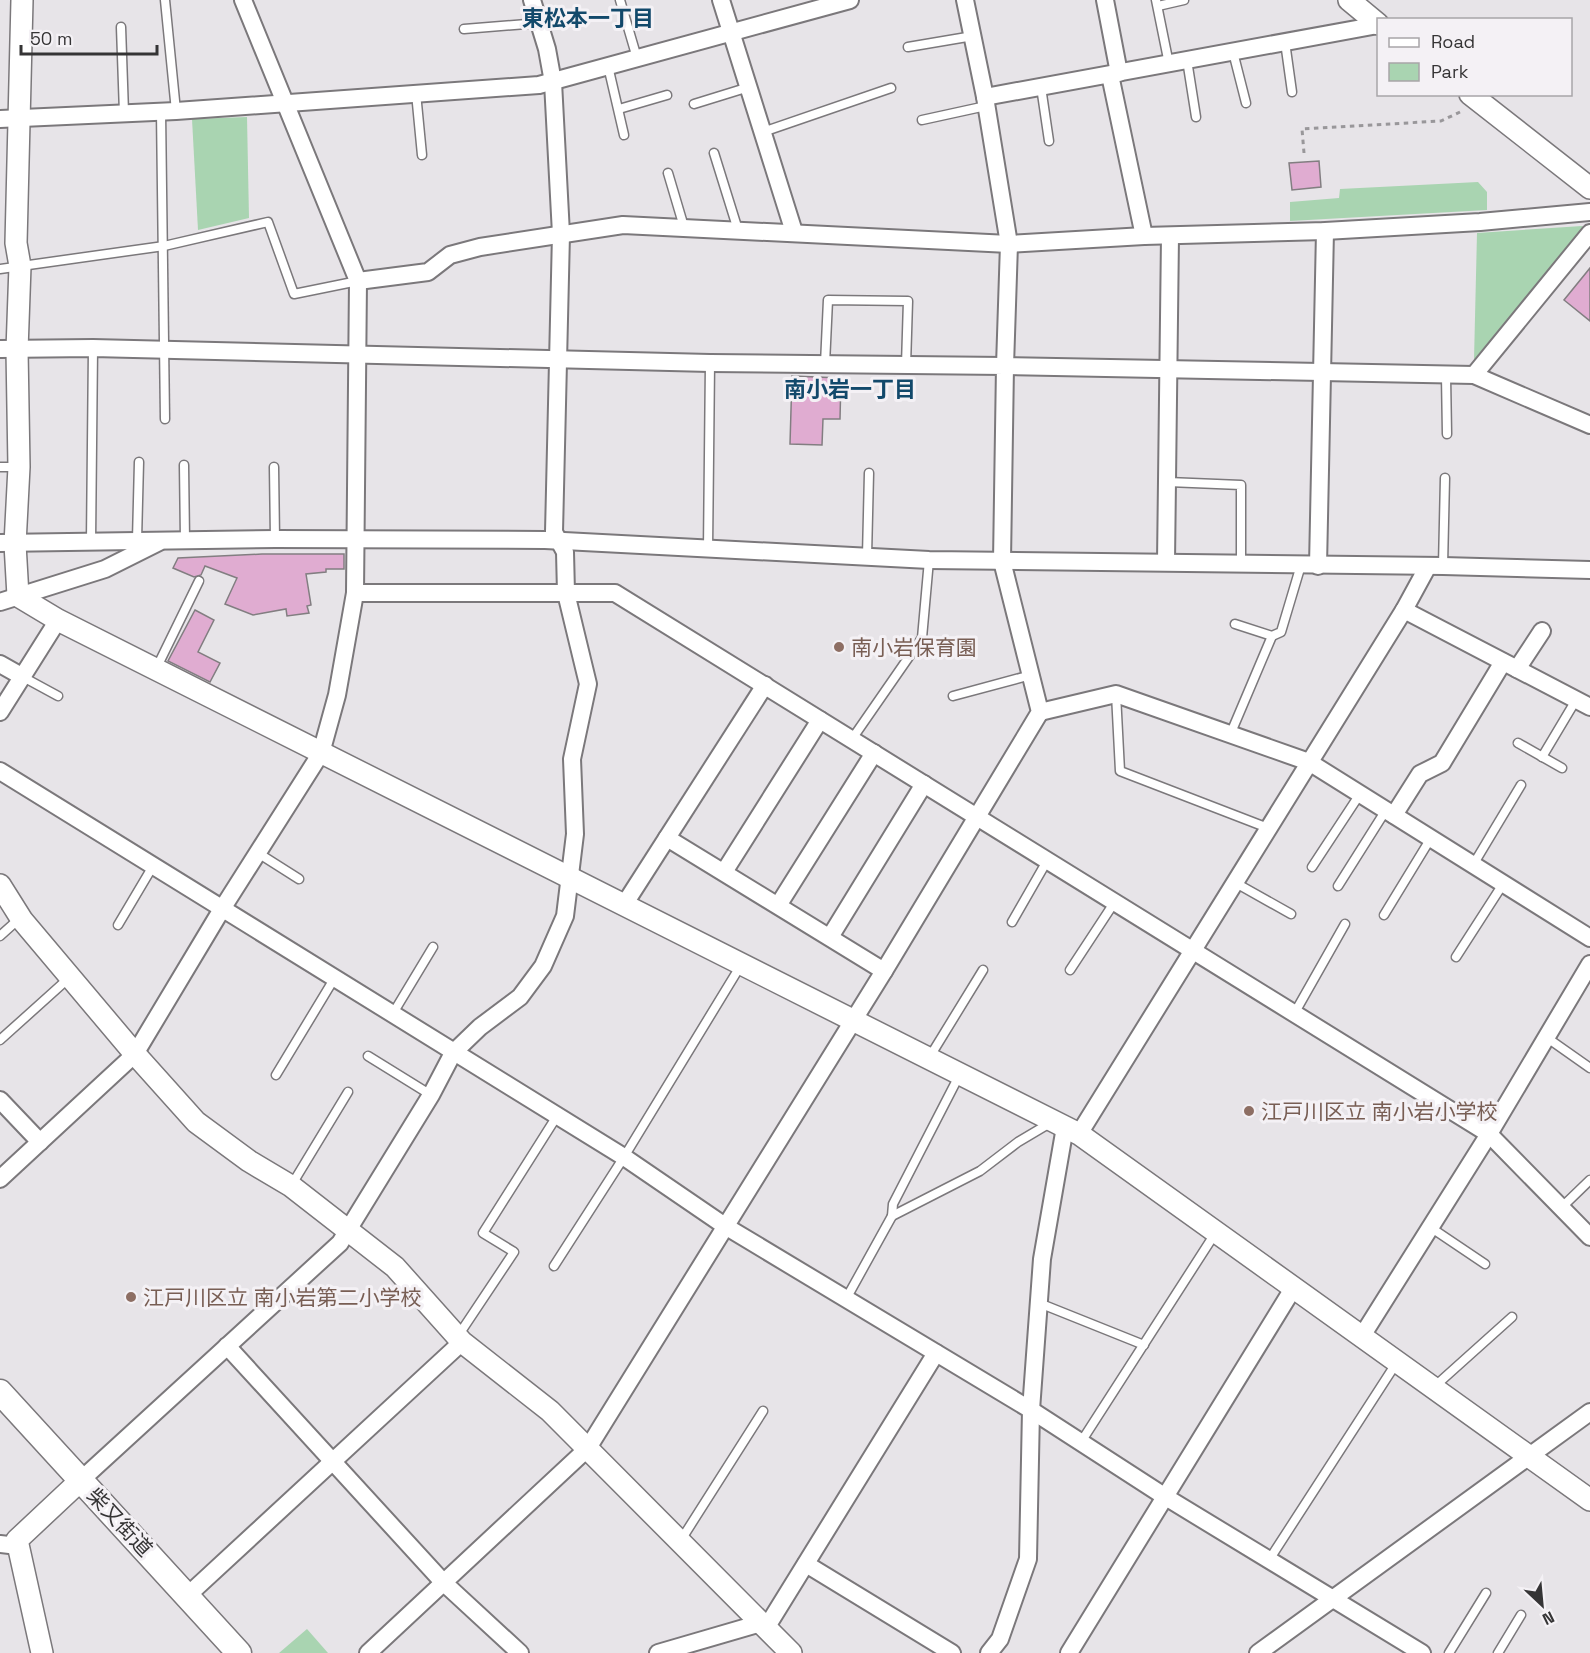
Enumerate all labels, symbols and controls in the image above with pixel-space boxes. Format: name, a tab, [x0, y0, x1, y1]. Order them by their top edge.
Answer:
district label: 東松本一丁目	[522, 4, 654, 32]
scale bar	[21, 18, 158, 56]
legend	[1377, 18, 1572, 96]
text: 50 m	[30, 27, 72, 50]
text: Road	[1431, 30, 1475, 53]
text: Park	[1431, 60, 1469, 83]
district label: 南小岩一丁目	[784, 375, 916, 403]
place label: 南小岩保育園	[851, 634, 977, 661]
marker: 南小岩保育園	[832, 640, 846, 654]
place label: 江戸川区立 南小岩小学校	[1261, 1098, 1497, 1125]
marker: 江戸川区立 南小岩小学校	[1242, 1104, 1256, 1118]
place label: 江戸川区立 南小岩第二小学校	[143, 1284, 421, 1311]
marker: 江戸川区立 南小岩第二小学校	[124, 1290, 138, 1304]
street label: 柴又街道	[81, 1482, 159, 1562]
north arrow	[1512, 1575, 1572, 1635]
text: N	[1539, 1606, 1558, 1630]

